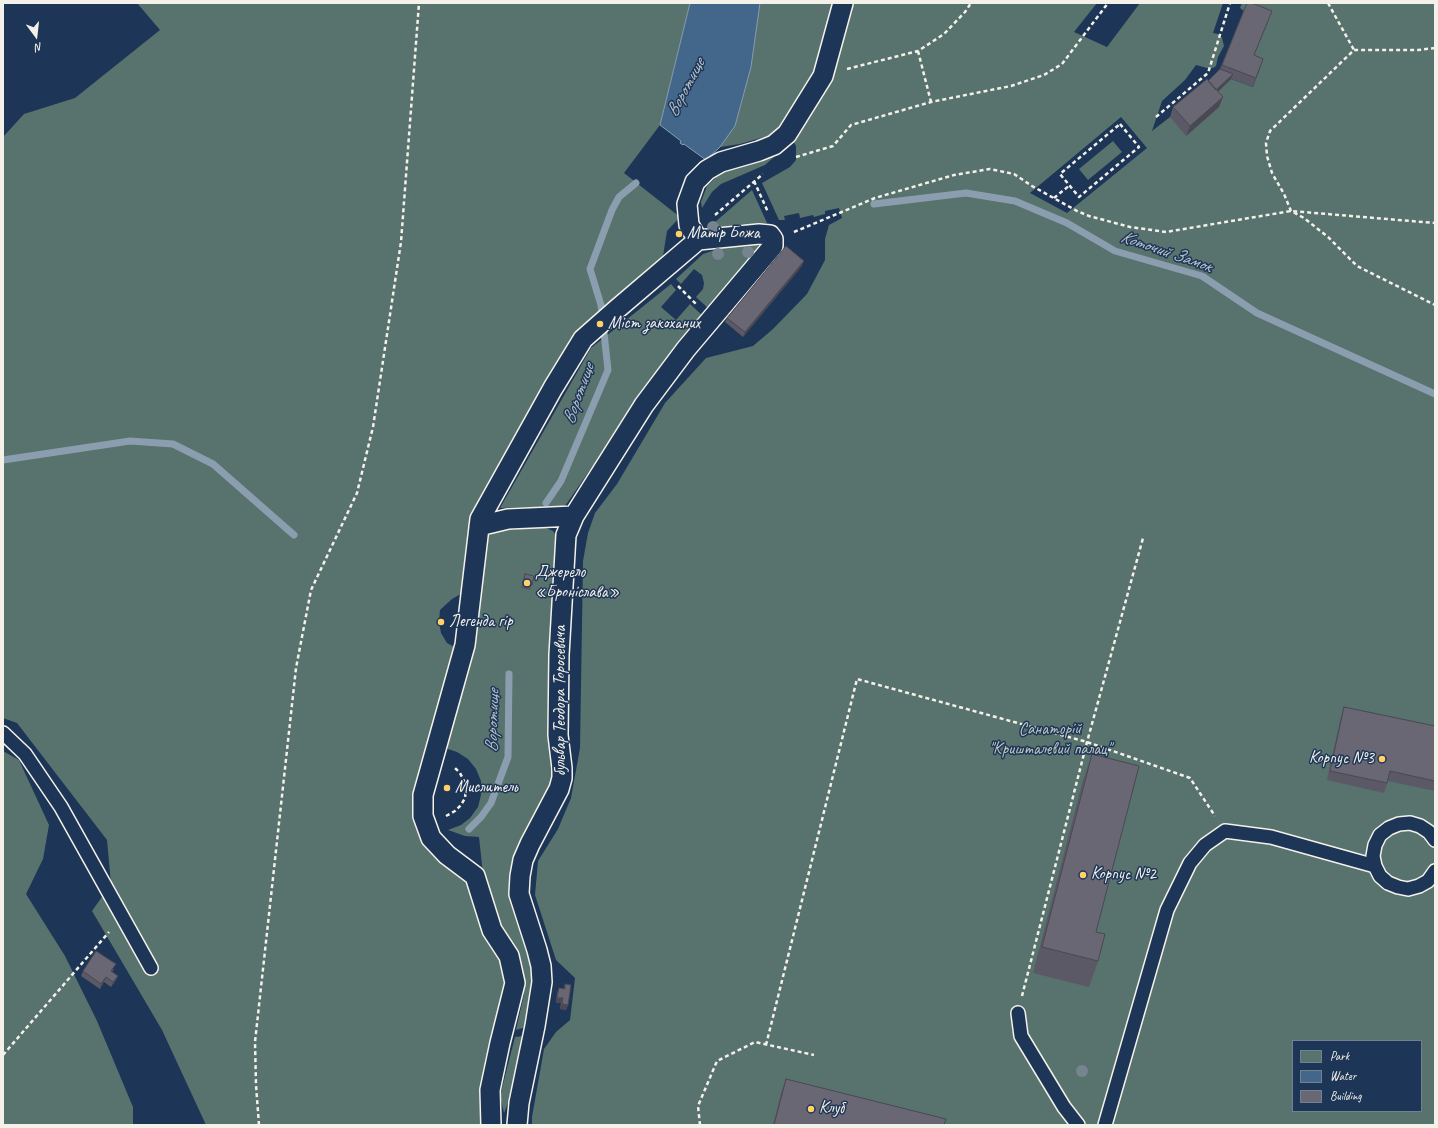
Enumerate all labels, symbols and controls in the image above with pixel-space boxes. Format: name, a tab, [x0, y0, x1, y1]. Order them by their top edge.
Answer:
north arrow	[16, 16, 56, 56]
text: N	[34, 40, 44, 55]
water label: Воротище	[662, 55, 710, 121]
place label: Матір Божа	[687, 224, 760, 244]
water label: Коточий Замок	[1118, 226, 1214, 278]
marker: Матір Божа	[674, 229, 684, 239]
place label: Міст закоханих	[608, 314, 700, 334]
marker: Міст закоханих	[595, 319, 605, 329]
water label: Воротище	[558, 361, 600, 427]
place label: Джерело «Броніслава»	[535, 563, 620, 603]
marker: Джерело «Броніслава»	[522, 578, 532, 588]
place label: Легенда гір	[449, 612, 513, 632]
marker: Легенда гір	[436, 617, 446, 627]
street label: бульвар Теодора Торосевича	[551, 626, 571, 776]
water label: Воротище	[481, 689, 505, 753]
park label: Санаторій "Кришталевий палац"	[989, 720, 1111, 760]
place label: Корпус №3	[1309, 749, 1374, 769]
marker: Корпус №3	[1377, 754, 1387, 764]
place label: Мислитель	[455, 778, 518, 798]
marker: Мислитель	[442, 783, 452, 793]
place label: Корпус №2	[1091, 865, 1156, 885]
marker: Корпус №2	[1078, 870, 1088, 880]
legend	[1292, 1040, 1422, 1112]
text: Park	[1330, 1048, 1349, 1064]
text: Water	[1330, 1068, 1356, 1084]
text: Building	[1330, 1088, 1362, 1104]
place label: Клуб	[819, 1099, 844, 1119]
marker: Клуб	[806, 1104, 816, 1114]

